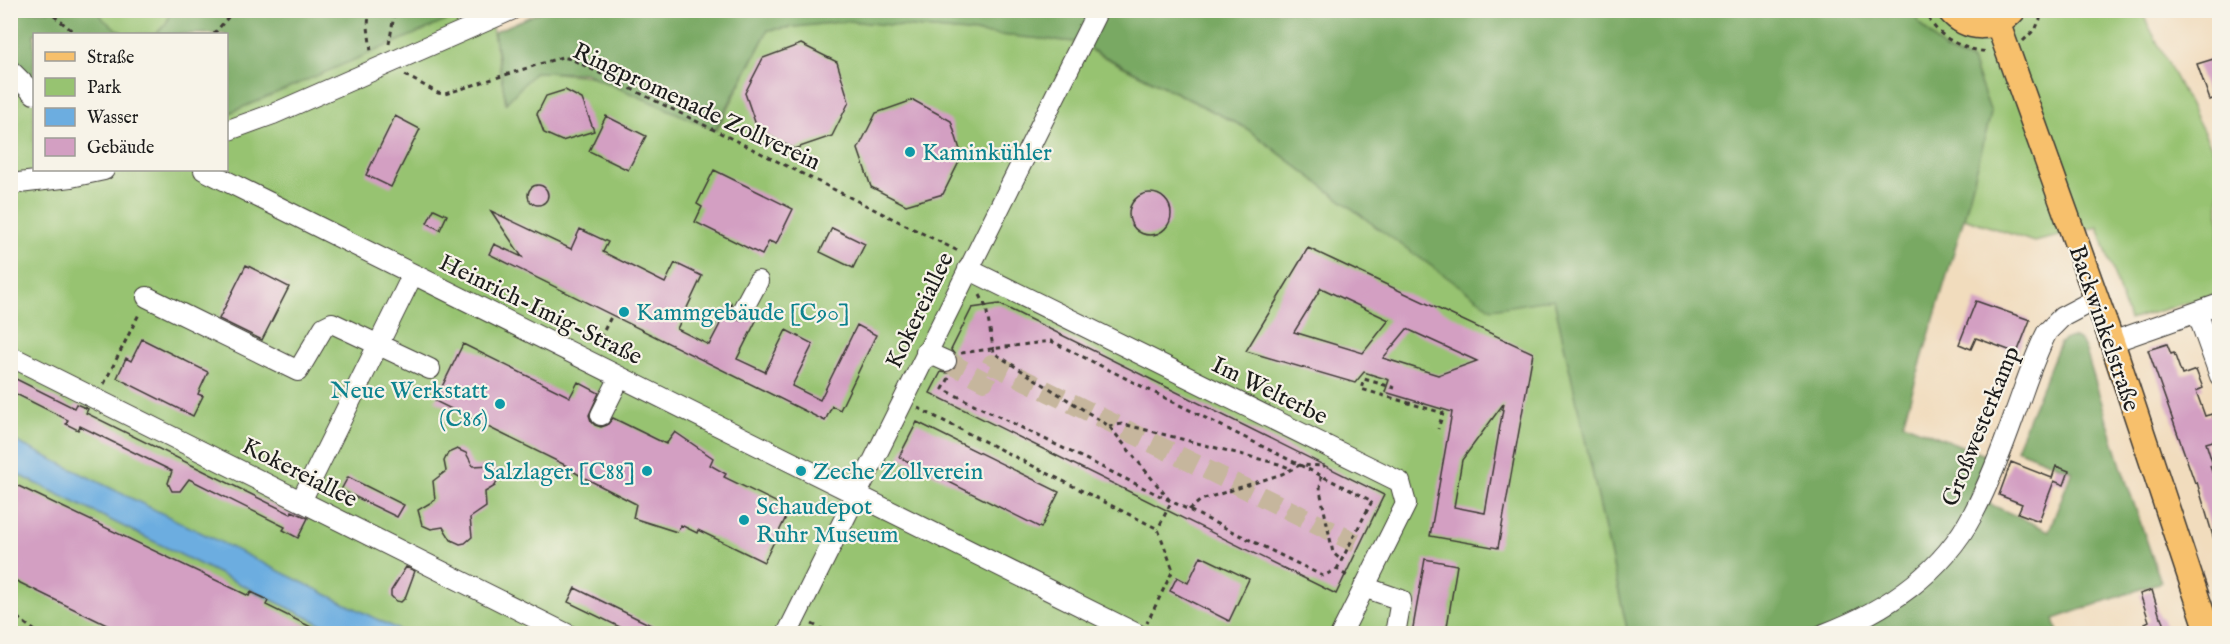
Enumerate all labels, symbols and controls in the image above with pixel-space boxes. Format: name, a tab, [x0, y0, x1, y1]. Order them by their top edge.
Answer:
legend	[33, 33, 228, 171]
street label: Ringpromenade Zollverein	[568, 36, 825, 179]
text: Straße	[87, 47, 134, 70]
text: Park	[87, 77, 122, 100]
text: Wasser	[87, 107, 139, 130]
text: Gebäude	[87, 137, 154, 160]
place label: Kaminkühler	[922, 138, 1052, 169]
marker: Kaminkühler	[903, 145, 917, 159]
street label: Backwinkelstraße	[2061, 241, 2147, 416]
street label: Kokereiallee	[879, 247, 962, 374]
street label: Heinrich-Imig-Straße	[434, 248, 647, 373]
place label: Kammgebäude [C90]	[636, 298, 850, 329]
marker: Kammgebäude [C90]	[617, 305, 631, 319]
street label: Großwesterkamp	[1935, 342, 2028, 511]
street label: Im Welterbe	[1206, 350, 1332, 433]
place label: Neue Werkstatt (C86)	[330, 376, 488, 435]
marker: Neue Werkstatt (C86)	[493, 397, 507, 411]
street label: Kokereiallee	[236, 431, 362, 516]
place label: Salzlager [C88]	[483, 457, 635, 488]
place label: Zeche Zollverein	[813, 457, 983, 488]
marker: Salzlager [C88]	[640, 464, 654, 478]
marker: Zeche Zollverein	[794, 464, 808, 478]
place label: Schaudepot Ruhr Museum	[756, 492, 899, 551]
marker: Schaudepot Ruhr Museum	[737, 513, 751, 527]

